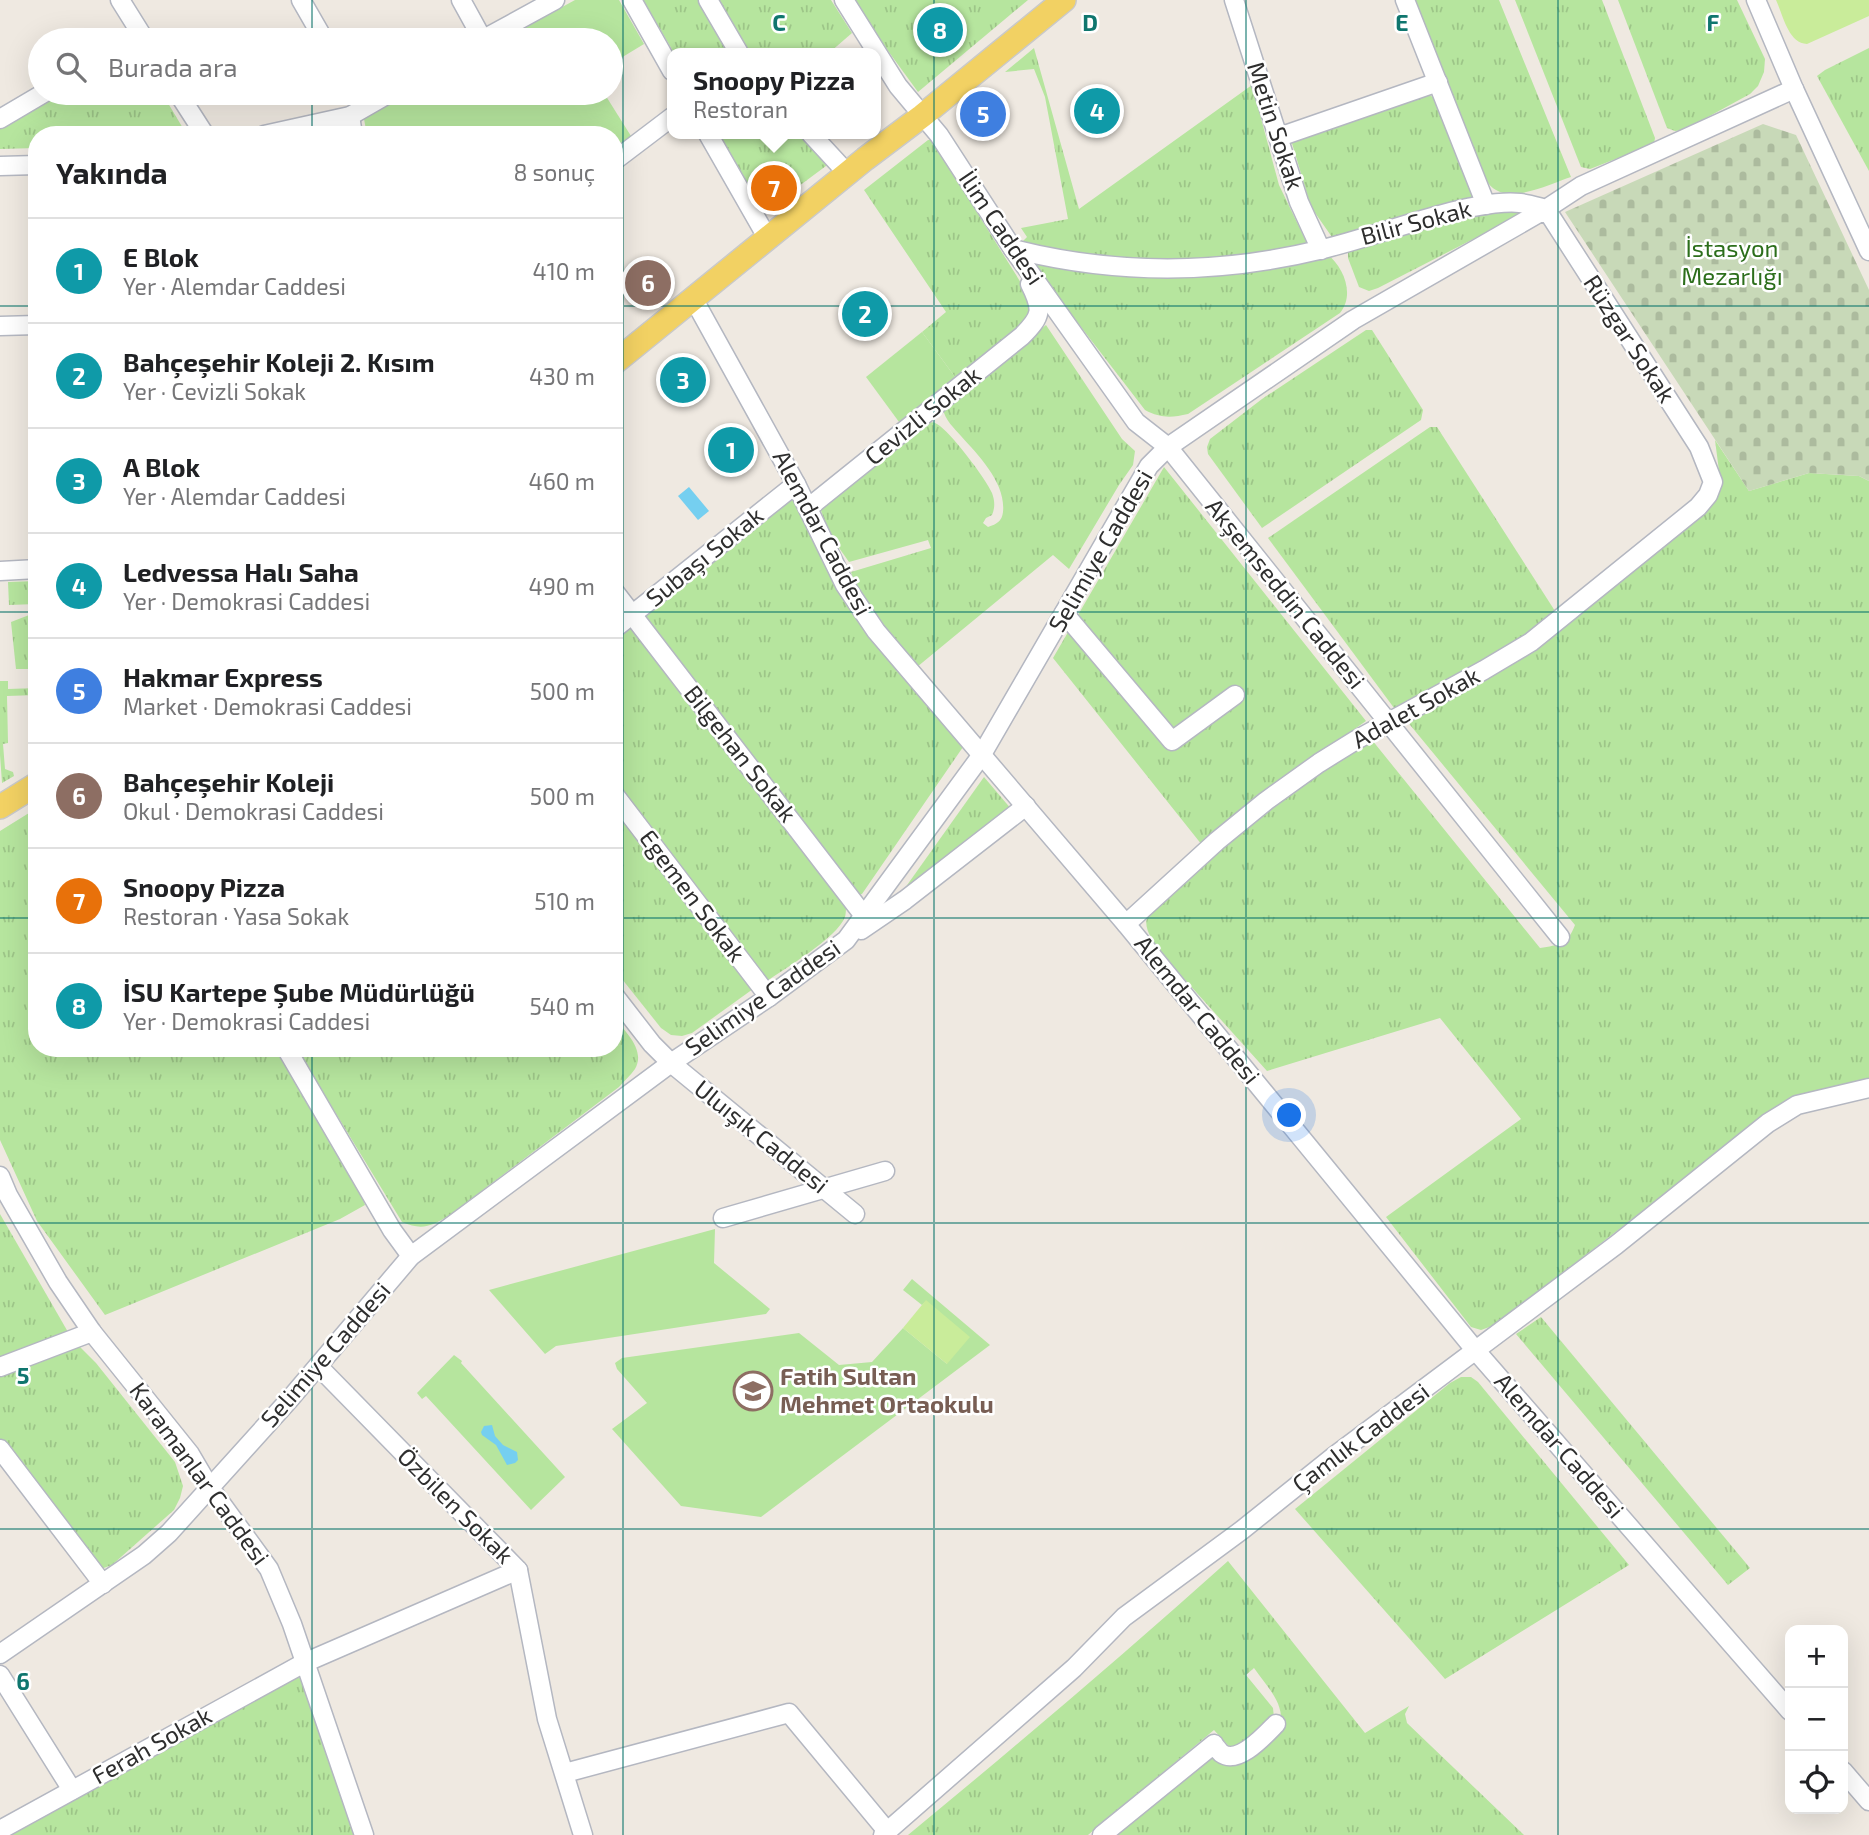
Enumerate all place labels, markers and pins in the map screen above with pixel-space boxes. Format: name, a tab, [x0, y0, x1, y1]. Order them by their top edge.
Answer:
pin: 8	[917, 4, 963, 56]
pin: 4	[1074, 85, 1120, 137]
pin: 5	[960, 88, 1006, 140]
pin: 7	[751, 162, 797, 214]
pin: 6	[625, 257, 671, 309]
pin: 2	[842, 288, 888, 340]
pin: 3	[660, 354, 706, 406]
pin: 1	[708, 424, 754, 476]
place label: Fatih Sultan Mehmet Ortaokulu	[780, 1361, 994, 1418]
school or university icon: Fatih Sultan Mehmet Ortaokulu	[732, 1370, 774, 1412]

